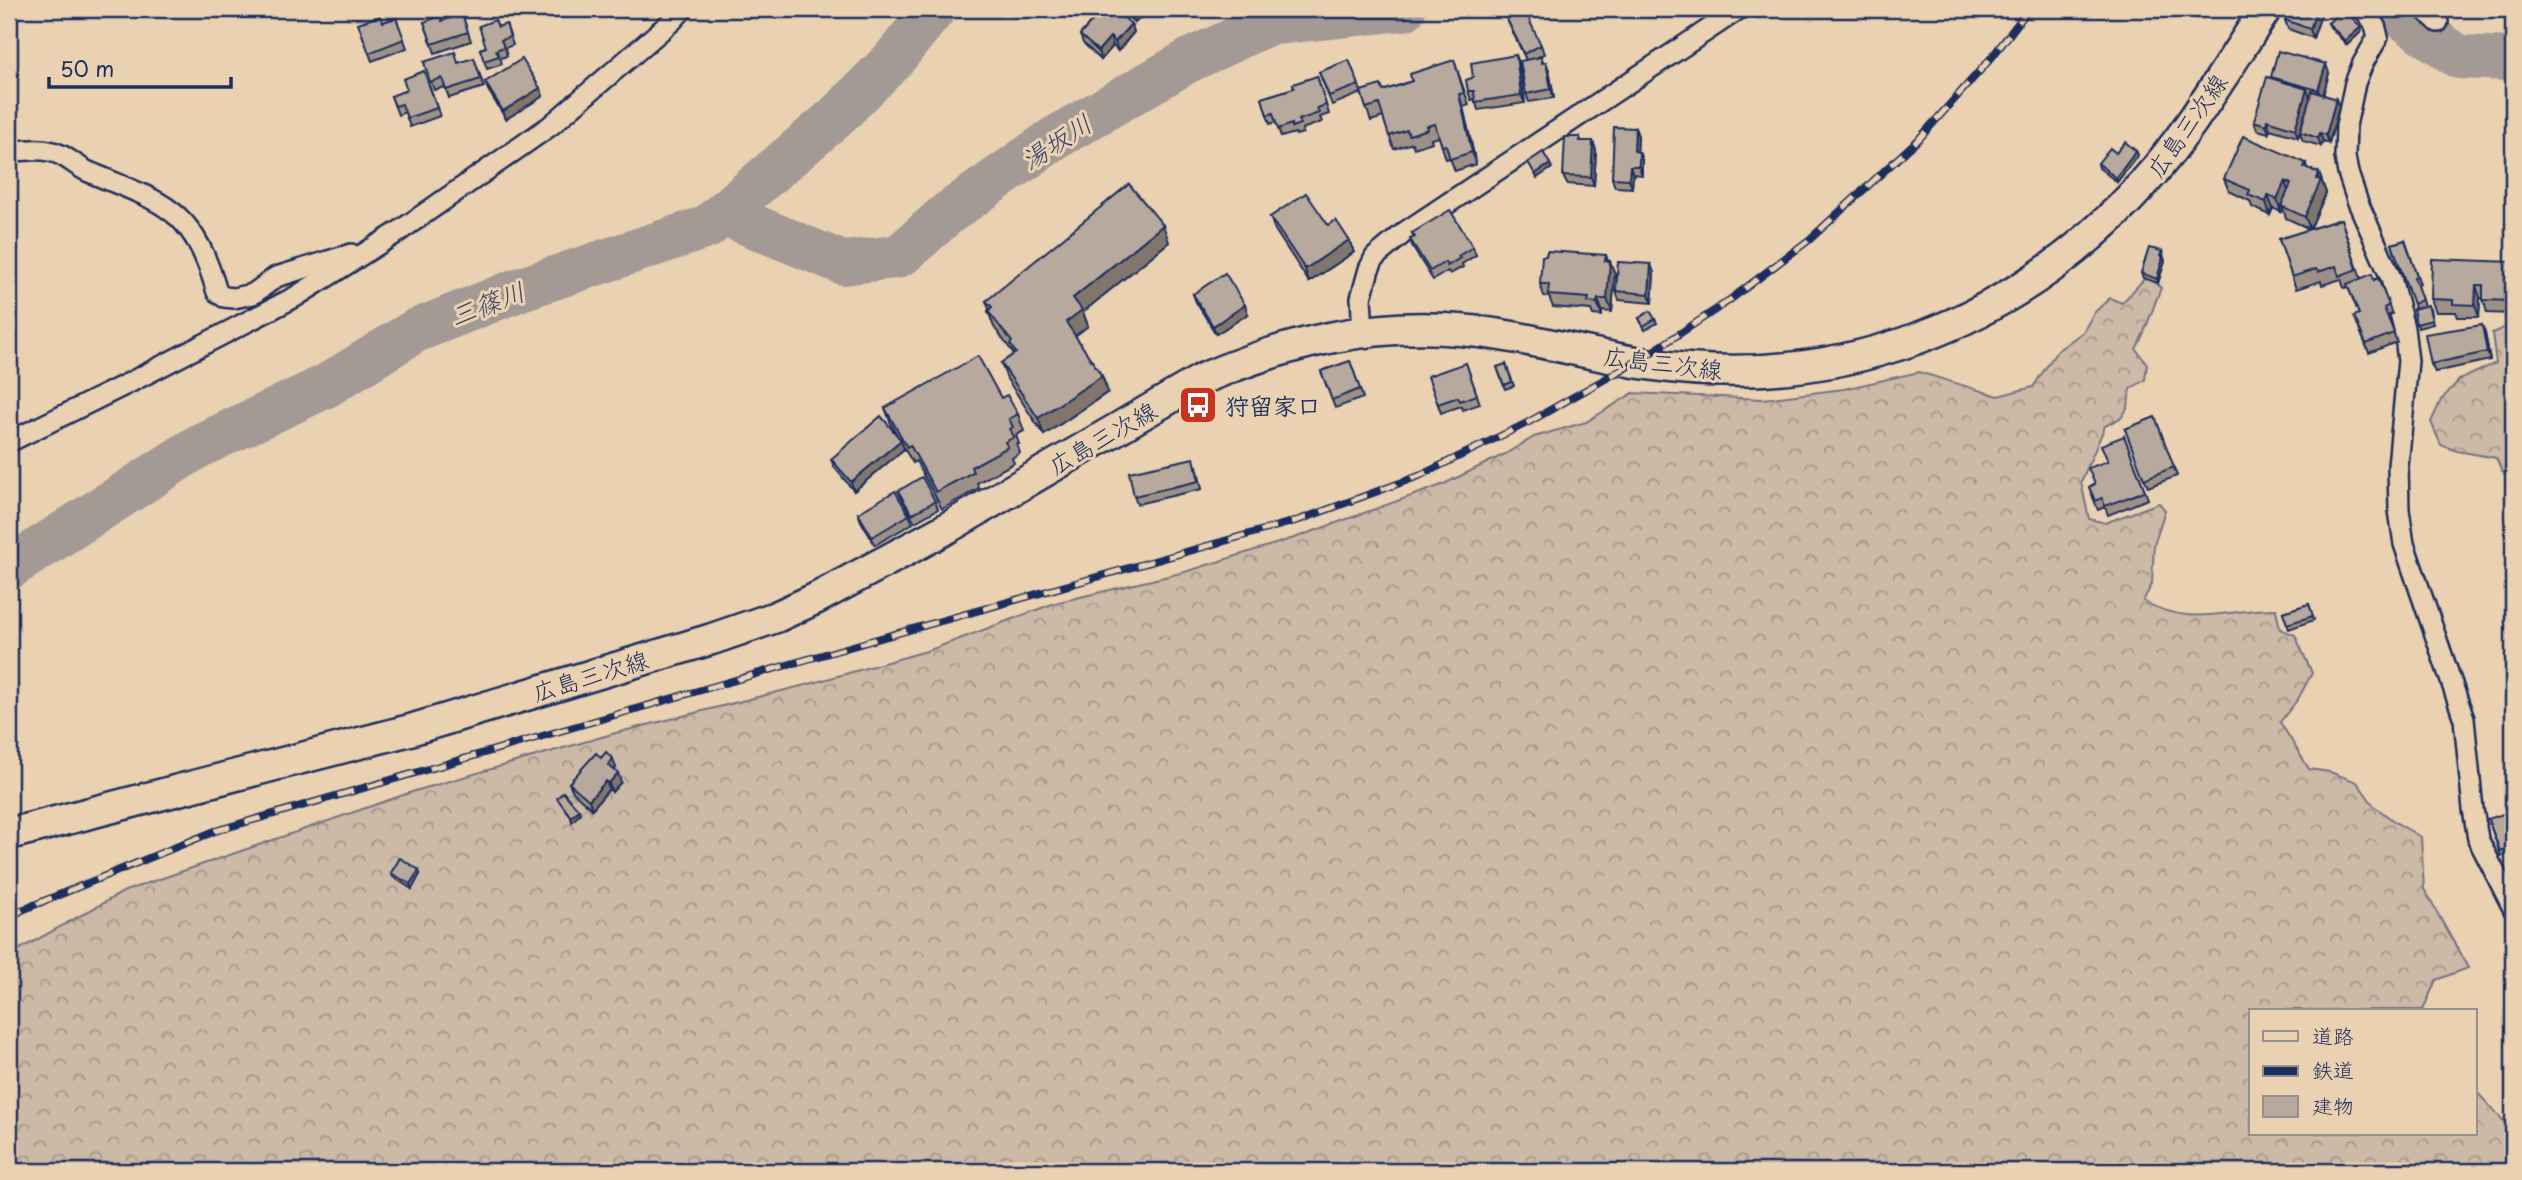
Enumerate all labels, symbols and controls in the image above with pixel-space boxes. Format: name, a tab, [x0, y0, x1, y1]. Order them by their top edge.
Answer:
scale bar	[49, 46, 231, 90]
text: 50 m	[60, 52, 114, 84]
street label: 広島三次線	[2137, 66, 2235, 184]
water label: 湯坂川	[1013, 103, 1099, 179]
water label: 三篠川	[444, 271, 530, 335]
street label: 広島三次線	[1601, 337, 1725, 387]
bus stop icon: 狩留家口	[1177, 384, 1219, 426]
place label: 狩留家口	[1225, 387, 1321, 423]
street label: 広島三次線	[1041, 391, 1163, 483]
street label: 広島三次線	[527, 640, 653, 710]
legend	[2249, 1009, 2476, 1134]
text: 道路	[2312, 1019, 2354, 1051]
text: 鉄道	[2312, 1053, 2354, 1085]
text: 建物	[2312, 1089, 2354, 1121]

